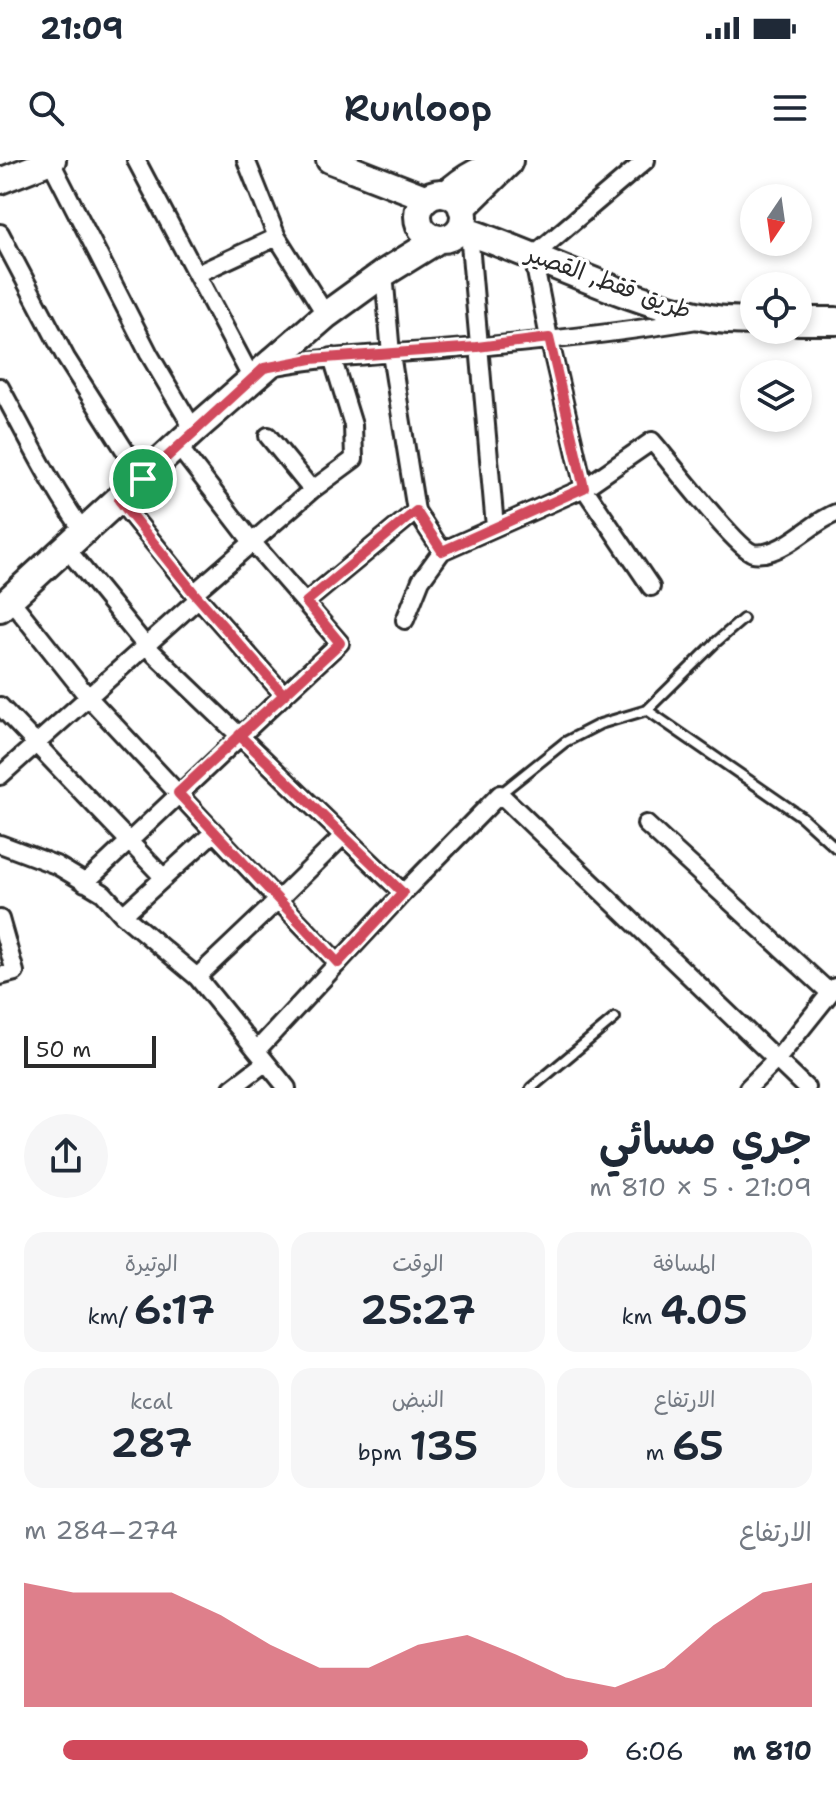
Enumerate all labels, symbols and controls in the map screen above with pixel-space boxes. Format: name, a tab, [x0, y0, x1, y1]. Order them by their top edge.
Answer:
text: 21:09	[40, 8, 123, 49]
text: Runloop	[344, 84, 492, 133]
icon: search	[24, 86, 68, 130]
icon: menu	[768, 86, 812, 130]
north arrow	[740, 184, 812, 256]
map controls	[740, 184, 812, 432]
street label: طريق قفط, القصير	[520, 237, 696, 327]
button: locate	[740, 272, 812, 344]
button: layers	[740, 360, 812, 432]
pin	[109, 445, 177, 513]
icon: arrive	[121, 457, 165, 501]
scale bar	[24, 1032, 156, 1068]
text: 50 m	[36, 1035, 91, 1064]
text: جري مسائي	[599, 1109, 812, 1168]
button: share	[24, 1114, 108, 1198]
text: 21:09 · 5 × 810 m	[589, 1169, 812, 1204]
text: الوتيرة	[125, 1249, 178, 1278]
text: الوقت	[392, 1249, 444, 1278]
text: المسافة	[653, 1249, 716, 1278]
text: 6:17	[134, 1283, 215, 1337]
text: 25:27	[360, 1283, 476, 1337]
text: 4.05	[660, 1283, 748, 1337]
text: /km	[87, 1302, 134, 1331]
text: km	[621, 1302, 660, 1331]
text: النبض	[392, 1385, 444, 1414]
text: الارتفاع	[654, 1385, 716, 1414]
text: kcal	[130, 1387, 173, 1416]
text: 287	[110, 1416, 192, 1470]
text: 135	[410, 1419, 478, 1473]
text: 65	[672, 1419, 724, 1473]
text: bpm	[358, 1438, 410, 1467]
text: m	[645, 1438, 672, 1467]
text: 274–284 m	[24, 1512, 178, 1547]
text: الارتفاع	[739, 1514, 812, 1549]
text: 6:06	[625, 1733, 684, 1768]
text: 810 m	[732, 1733, 812, 1768]

